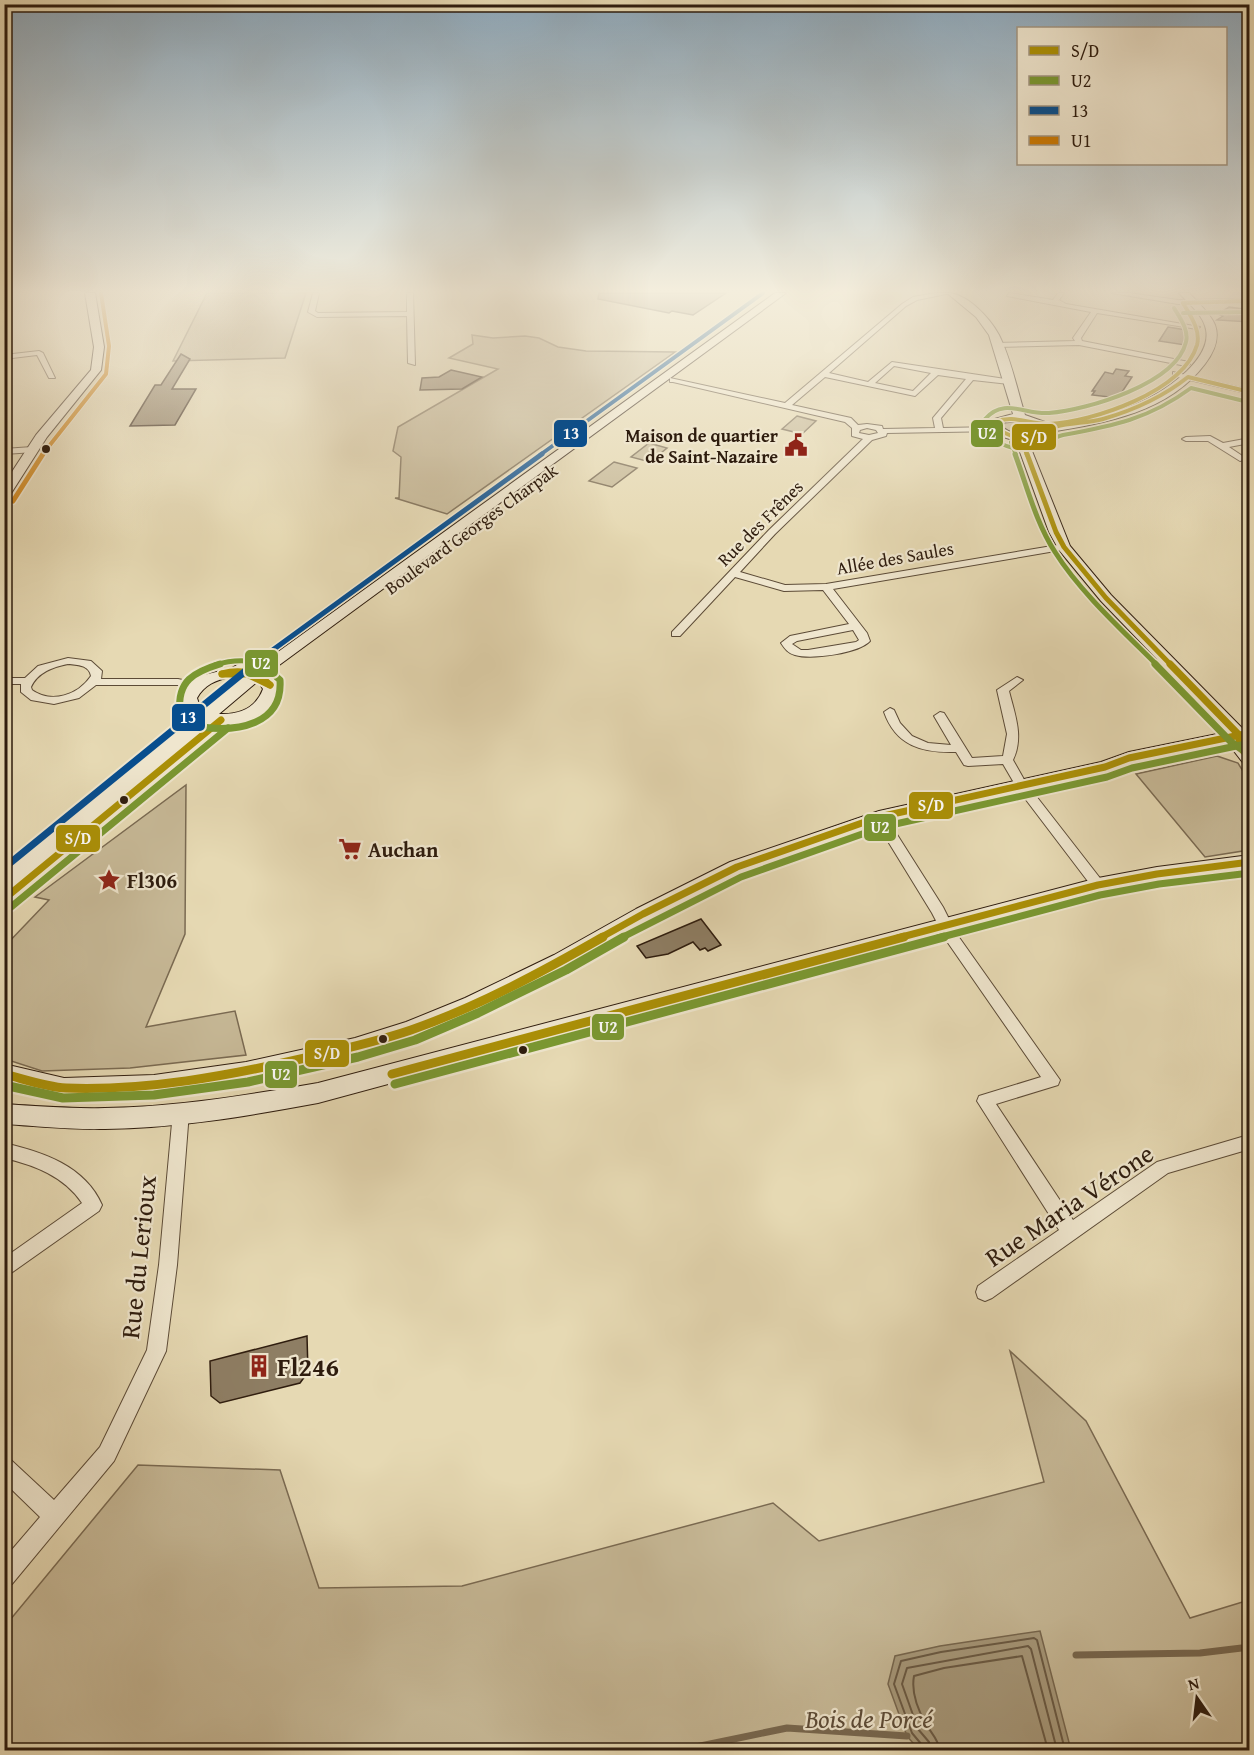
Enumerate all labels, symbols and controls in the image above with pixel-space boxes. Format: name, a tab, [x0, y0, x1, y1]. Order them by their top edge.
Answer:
legend	[1017, 27, 1227, 165]
text: S/D	[1071, 37, 1099, 64]
text: U2	[1071, 67, 1092, 94]
text: 13	[1071, 97, 1088, 124]
text: U1	[1071, 127, 1092, 154]
line badge: 13	[553, 419, 588, 448]
line badge: U2	[970, 419, 1004, 448]
text: 13	[563, 421, 579, 445]
text: U2	[977, 421, 997, 445]
place label: Maison de quartier de Saint-Nazaire	[625, 422, 779, 470]
line badge: S/D	[1011, 423, 1057, 451]
text: S/D	[1021, 425, 1047, 449]
public building icon: Maison de quartier de Saint-Nazaire	[783, 432, 809, 458]
unlabelled marker	[40, 443, 52, 455]
street label: Boulevard Georges Charpak	[379, 456, 564, 601]
street label: Rue des Frênes	[711, 474, 809, 572]
street label: Allée des Saules	[834, 534, 956, 582]
line badge: U2	[244, 649, 279, 678]
text: U2	[251, 651, 271, 675]
line badge: 13	[171, 703, 206, 732]
text: 13	[180, 705, 196, 729]
line badge: S/D	[908, 791, 954, 820]
text: S/D	[918, 793, 944, 817]
unlabelled marker	[118, 794, 130, 806]
line badge: U2	[863, 813, 897, 842]
text: U2	[870, 815, 890, 839]
line badge: S/D	[55, 824, 101, 853]
text: S/D	[65, 826, 91, 850]
place label: Auchan	[368, 834, 439, 865]
supermarket icon: Auchan	[337, 836, 363, 862]
place label: Fl306	[127, 865, 177, 896]
place icon: Fl306	[96, 867, 122, 893]
line badge: U2	[591, 1013, 625, 1041]
text: U2	[598, 1015, 618, 1039]
unlabelled marker	[377, 1033, 389, 1045]
line badge: S/D	[304, 1039, 350, 1068]
text: S/D	[314, 1041, 340, 1065]
unlabelled marker	[517, 1044, 529, 1056]
line badge: U2	[264, 1060, 298, 1089]
text: U2	[271, 1062, 291, 1086]
street label: Rue Maria Vérone	[977, 1134, 1161, 1276]
street label: Rue du Lerioux	[110, 1173, 166, 1341]
place label: Fl246	[277, 1347, 339, 1386]
building icon: Fl246	[246, 1353, 272, 1379]
north arrow	[1167, 1668, 1227, 1728]
text: N	[1185, 1670, 1202, 1696]
park label: Bois de Porcé	[804, 1699, 934, 1738]

